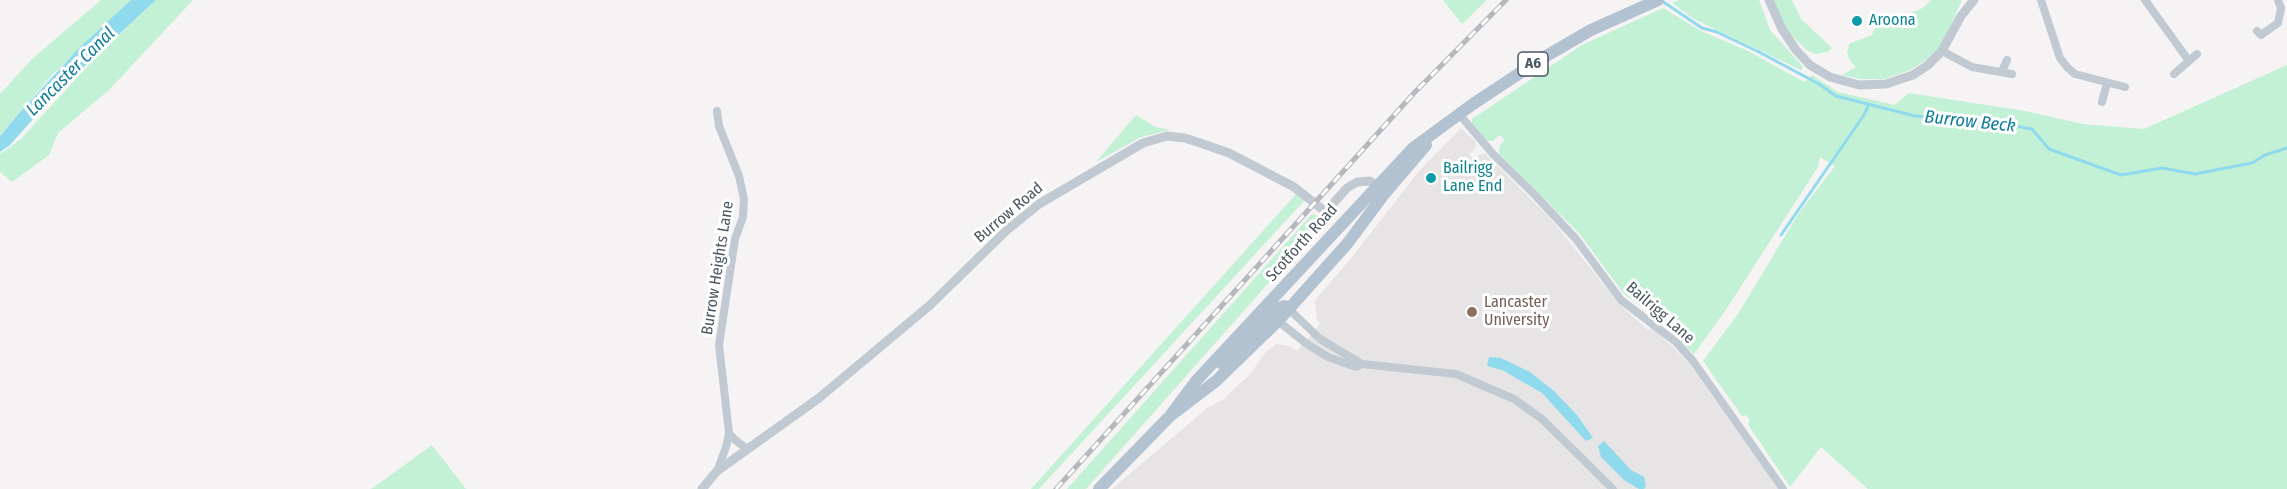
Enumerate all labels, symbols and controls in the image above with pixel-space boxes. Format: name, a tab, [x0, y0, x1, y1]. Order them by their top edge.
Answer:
place label: Aroona	[1869, 11, 1916, 31]
marker: Aroona	[1850, 14, 1864, 28]
water label: Lancaster Canal	[22, 23, 120, 121]
road number: A6	[1518, 52, 1548, 76]
water label: Burrow Beck	[1923, 106, 2017, 138]
place label: Bailrigg Lane End	[1443, 159, 1502, 197]
marker: Bailrigg Lane End	[1424, 171, 1438, 185]
street label: Burrow Road	[971, 179, 1047, 247]
street label: Burrow Heights Lane	[698, 200, 738, 336]
street label: Scotforth Road	[1262, 200, 1342, 286]
street label: Bailrigg Lane	[1622, 278, 1698, 348]
place label: Lancaster University	[1484, 293, 1549, 331]
marker: Lancaster University	[1465, 305, 1479, 319]

